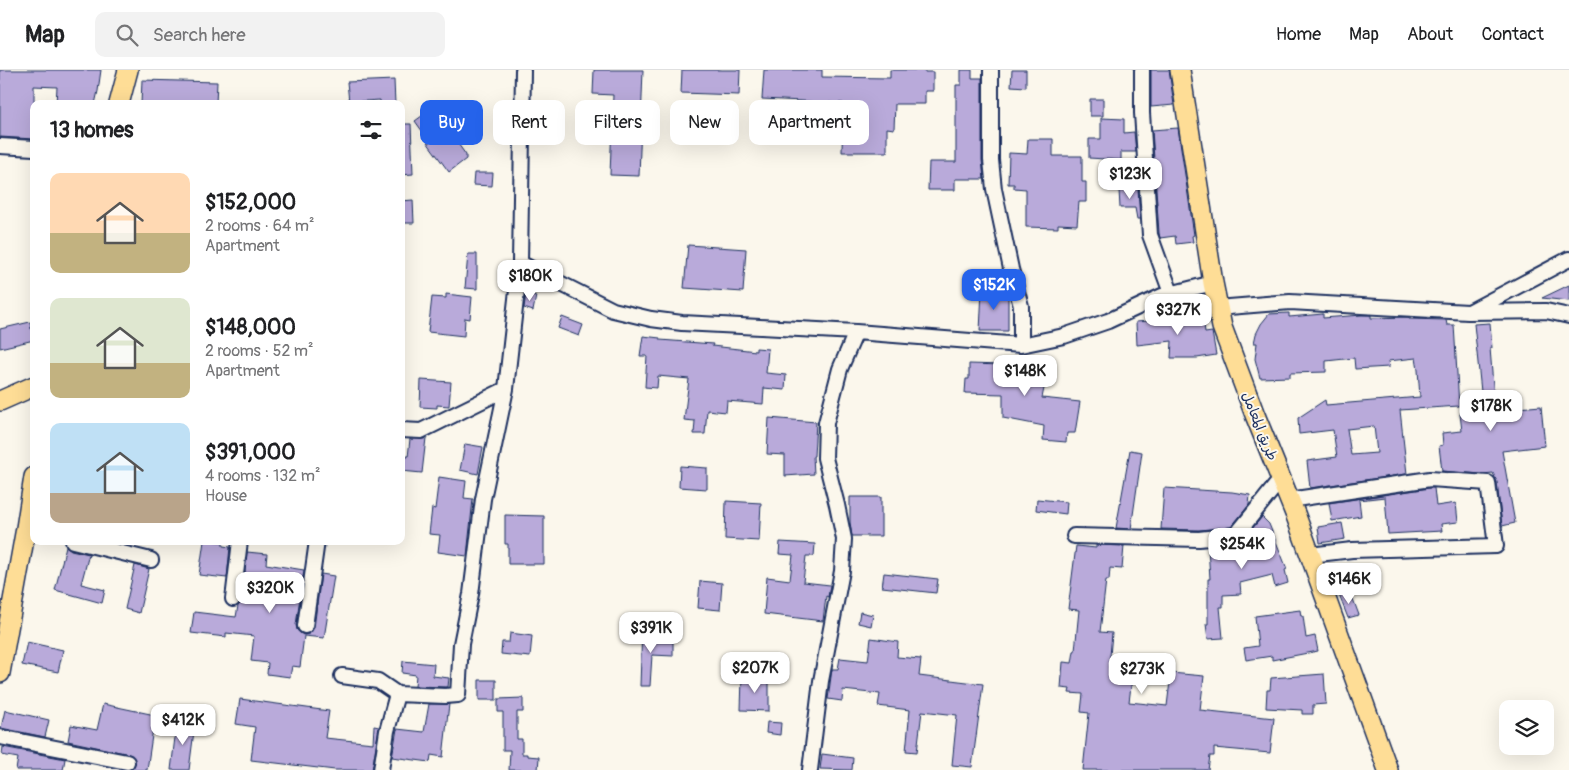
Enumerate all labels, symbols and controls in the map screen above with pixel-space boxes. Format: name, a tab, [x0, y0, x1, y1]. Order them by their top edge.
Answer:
search box	[95, 12, 445, 57]
text: Map	[25, 20, 65, 49]
icon: search	[113, 21, 141, 49]
text: Search here	[153, 23, 246, 47]
text: Home	[1276, 23, 1321, 46]
text: Map	[1349, 23, 1379, 46]
text: About	[1407, 23, 1453, 46]
text: Contact	[1481, 23, 1544, 46]
chip: Buy	[420, 100, 483, 145]
chip: Rent	[493, 100, 565, 145]
chip: Filters	[575, 100, 660, 145]
chip: New	[670, 100, 739, 145]
chip: Apartment	[749, 100, 869, 145]
icon: filters	[357, 116, 385, 144]
text: 13 homes	[50, 117, 133, 144]
pin: $123K	[1095, 158, 1165, 200]
text: $123K	[1109, 164, 1151, 184]
text: $152,000	[205, 189, 296, 216]
icon: home	[90, 193, 150, 253]
text: 2 rooms · 64 m²	[205, 216, 315, 236]
text: Apartment	[205, 236, 280, 256]
pin: $180K	[495, 260, 565, 302]
text: $180K	[508, 266, 552, 286]
pin: $152K	[959, 268, 1029, 311]
text: $152K	[973, 275, 1015, 295]
pin: $327K	[1143, 294, 1213, 336]
text: $327K	[1156, 300, 1200, 320]
text: $148,000	[205, 314, 296, 341]
icon: home	[90, 318, 150, 378]
text: 2 rooms · 52 m²	[205, 341, 314, 361]
pin: $148K	[990, 354, 1060, 397]
text: Apartment	[205, 361, 280, 381]
text: $148K	[1004, 361, 1046, 381]
street label: طريق المعامل	[1238, 389, 1281, 463]
pin: $178K	[1456, 390, 1526, 432]
text: $178K	[1470, 396, 1512, 416]
text: $391,000	[205, 439, 296, 466]
icon: home	[90, 443, 150, 503]
text: 4 rooms · 132 m²	[205, 466, 320, 486]
text: House	[205, 486, 247, 506]
pin: $254K	[1207, 528, 1277, 570]
text: $254K	[1219, 534, 1265, 554]
pin: $146K	[1314, 562, 1384, 605]
text: $146K	[1327, 569, 1371, 589]
pin: $320K	[235, 572, 305, 614]
text: $320K	[246, 578, 294, 598]
pin: $391K	[616, 612, 686, 654]
text: $391K	[630, 618, 672, 638]
pin: $207K	[720, 652, 790, 694]
pin: $273K	[1107, 652, 1177, 695]
text: $207K	[732, 658, 778, 678]
text: $273K	[1120, 659, 1164, 679]
map controls	[1499, 700, 1554, 755]
button: layers	[1499, 700, 1554, 755]
pin: $412K	[148, 704, 218, 746]
text: $412K	[162, 710, 204, 730]

